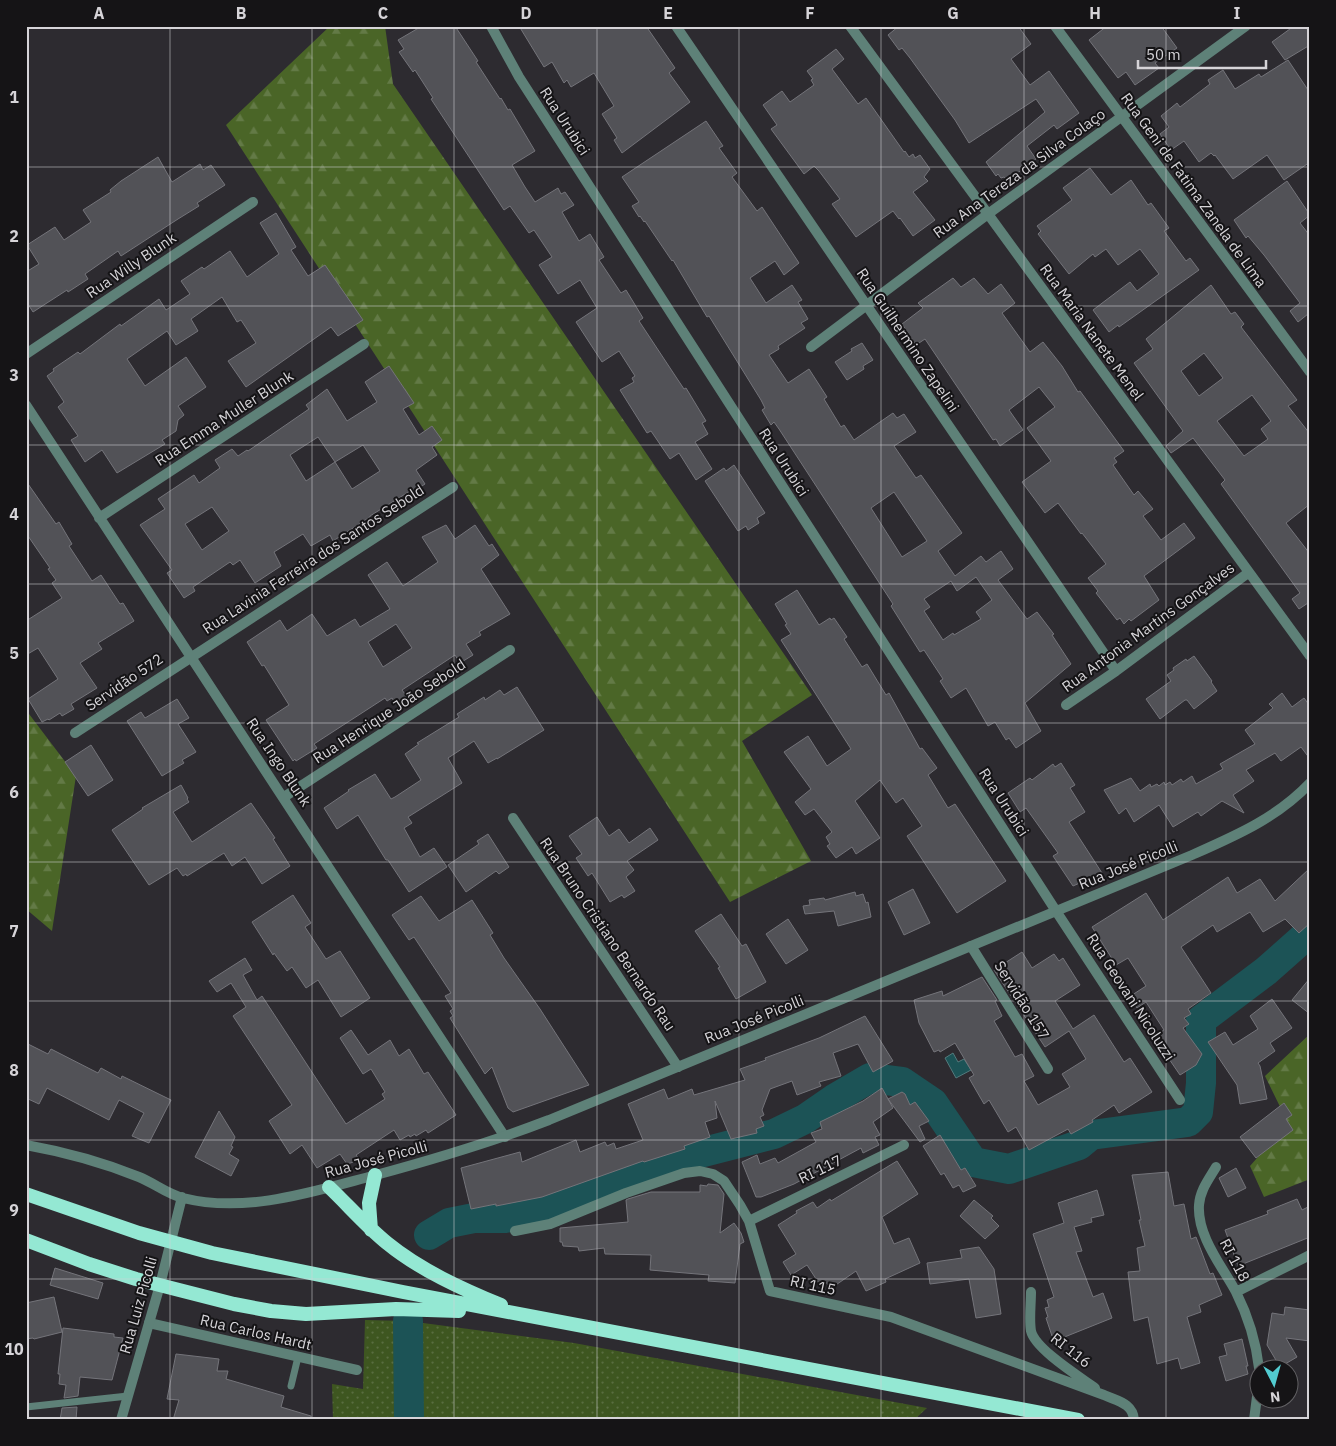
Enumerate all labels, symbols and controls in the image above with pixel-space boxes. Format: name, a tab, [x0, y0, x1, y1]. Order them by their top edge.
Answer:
text: A	[94, 3, 105, 23]
text: B	[236, 3, 247, 23]
text: C	[378, 3, 388, 23]
text: D	[520, 3, 532, 23]
text: E	[663, 3, 673, 23]
text: F	[805, 3, 815, 23]
text: G	[947, 3, 959, 23]
text: H	[1089, 3, 1101, 23]
text: I	[1234, 3, 1241, 23]
scale bar	[1138, 38, 1266, 70]
text: 50 m	[1146, 45, 1181, 64]
street label: Rua Urubici	[536, 83, 594, 159]
text: 1	[9, 87, 19, 107]
street label: Rua Geni de Fatima Zanela de Lima	[1117, 89, 1271, 291]
street label: Rua Ana Tereza da Silva Colaço	[929, 104, 1109, 242]
text: 2	[9, 226, 19, 246]
street label: Rua Willy Blunk	[82, 228, 180, 302]
street label: Rua Maria Nanete Menel	[1036, 260, 1148, 404]
street label: Rua Guilhermino Zapelini	[853, 264, 963, 416]
text: 3	[9, 365, 19, 385]
street label: Rua Emma Muller Blunk	[151, 366, 297, 470]
street label: Rua Urubici	[755, 424, 813, 500]
street label: Rua Lavinia Ferreira dos Santos Sebold	[199, 480, 427, 638]
text: 4	[9, 504, 19, 524]
street label: Rua Antonia Martins Gonçalves	[1058, 558, 1238, 696]
text: 5	[9, 643, 19, 663]
street label: Servidão 572	[82, 649, 166, 715]
street label: Rua Henrique João Sebold	[309, 655, 469, 767]
street label: Rua Ingo Blunk	[242, 714, 316, 810]
street label: Rua Urubici	[975, 764, 1033, 840]
text: 6	[9, 782, 19, 802]
street label: Rua Bruno Cristiano Bernardo Rau	[536, 834, 680, 1034]
street label: Rua José Picolli	[1076, 836, 1180, 894]
text: 7	[9, 921, 19, 941]
street label: Rua Geovani Nicoluzzi	[1083, 930, 1179, 1064]
street label: Servidão 157	[990, 957, 1054, 1043]
street label: Rua José Picolli	[702, 990, 806, 1048]
text: 8	[9, 1060, 19, 1080]
street label: Rua José Picolli	[323, 1136, 429, 1182]
street label: RI 117	[795, 1150, 845, 1188]
text: 9	[9, 1200, 19, 1220]
street label: RI 118	[1216, 1235, 1254, 1285]
street label: Rua Luiz Picolli	[115, 1254, 161, 1356]
street label: RI 115	[788, 1271, 838, 1299]
street label: Rua Carlos Hardt	[198, 1310, 314, 1354]
street label: RI 116	[1047, 1328, 1095, 1372]
text: 10	[4, 1339, 24, 1359]
north arrow	[1248, 1358, 1298, 1408]
text: N	[1269, 1387, 1281, 1406]

